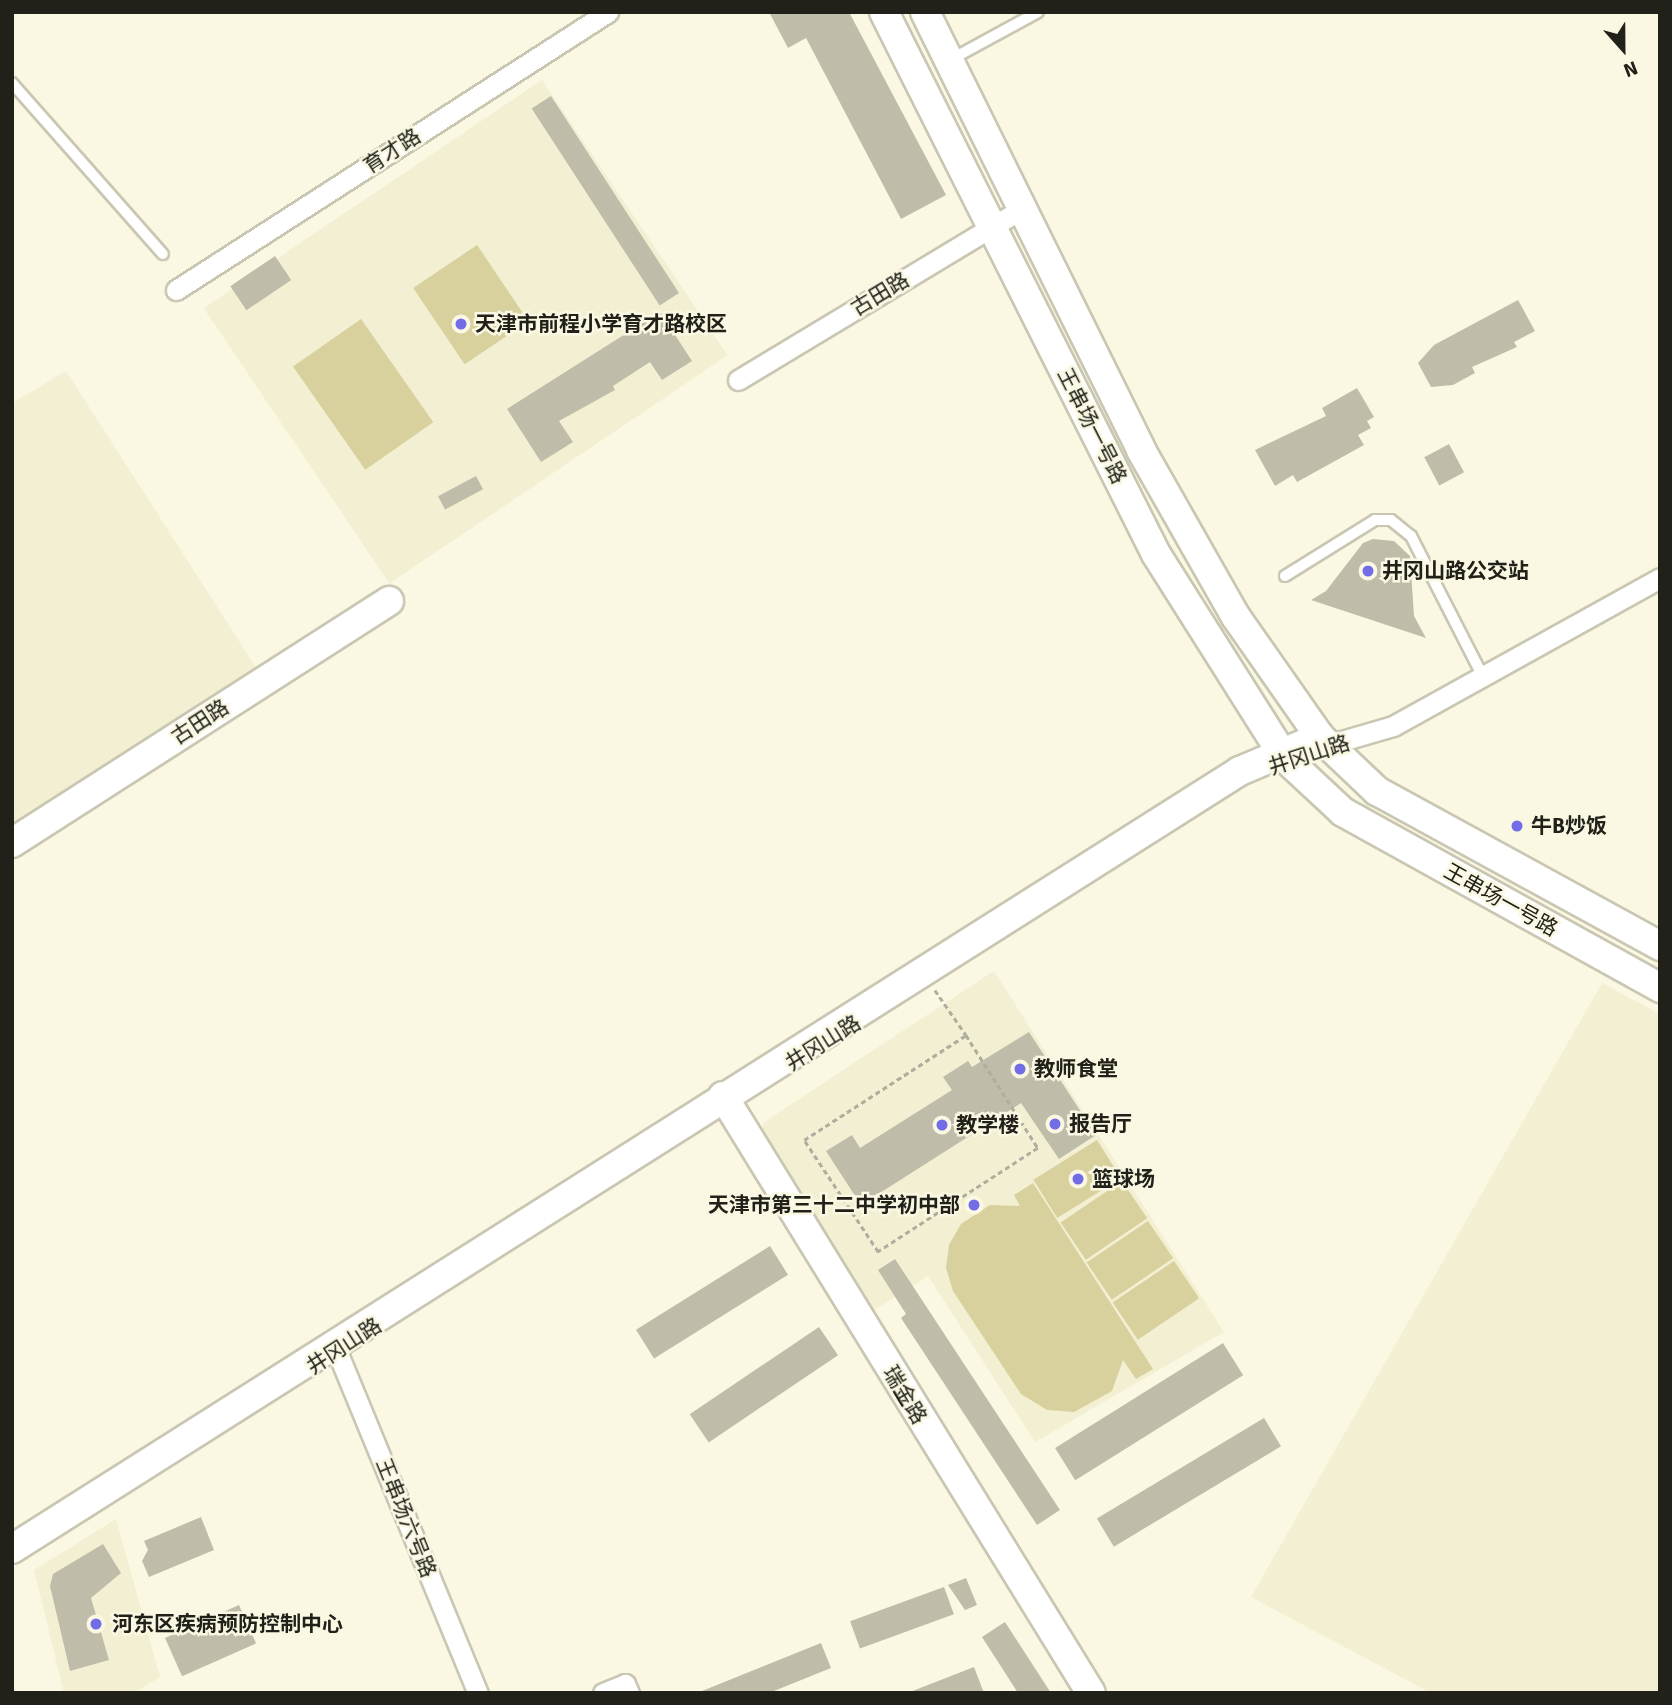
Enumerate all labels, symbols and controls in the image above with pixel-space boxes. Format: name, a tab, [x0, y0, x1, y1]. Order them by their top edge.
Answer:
north arrow	[1588, 14, 1658, 84]
text: N	[1620, 55, 1641, 82]
street label: 育才路	[359, 123, 425, 179]
street label: 古田路	[847, 267, 913, 321]
place label: 天津市前程小学育才路校区	[475, 311, 727, 337]
marker: 天津市前程小学育才路校区	[453, 316, 469, 332]
street label: 王串场一号路	[1052, 364, 1132, 488]
place label: 井冈山路公交站	[1382, 558, 1529, 584]
marker: 井冈山路公交站	[1360, 563, 1376, 579]
street label: 古田路	[167, 694, 233, 750]
street label: 井冈山路	[1265, 730, 1353, 780]
place label: 牛B炒饭	[1531, 813, 1607, 839]
marker: 牛B炒饭	[1509, 818, 1525, 834]
street label: 王串场一号路	[1440, 858, 1562, 942]
street label: 井冈山路	[781, 1010, 865, 1076]
place label: 教师食堂	[1034, 1056, 1118, 1082]
marker: 教师食堂	[1012, 1061, 1028, 1077]
place label: 报告厅	[1069, 1111, 1132, 1137]
place label: 教学楼	[956, 1112, 1019, 1138]
marker: 报告厅	[1047, 1116, 1063, 1132]
marker: 教学楼	[934, 1117, 950, 1133]
place label: 篮球场	[1092, 1166, 1155, 1192]
marker: 篮球场	[1070, 1171, 1086, 1187]
place label: 天津市第三十二中学初中部	[708, 1192, 960, 1218]
marker: 天津市第三十二中学初中部	[966, 1197, 982, 1213]
street label: 井冈山路	[302, 1313, 386, 1379]
street label: 瑞金路	[878, 1362, 932, 1428]
street label: 王串场六号路	[371, 1455, 441, 1581]
place label: 河东区疾病预防控制中心	[112, 1611, 343, 1637]
marker: 河东区疾病预防控制中心	[86, 1614, 106, 1634]

